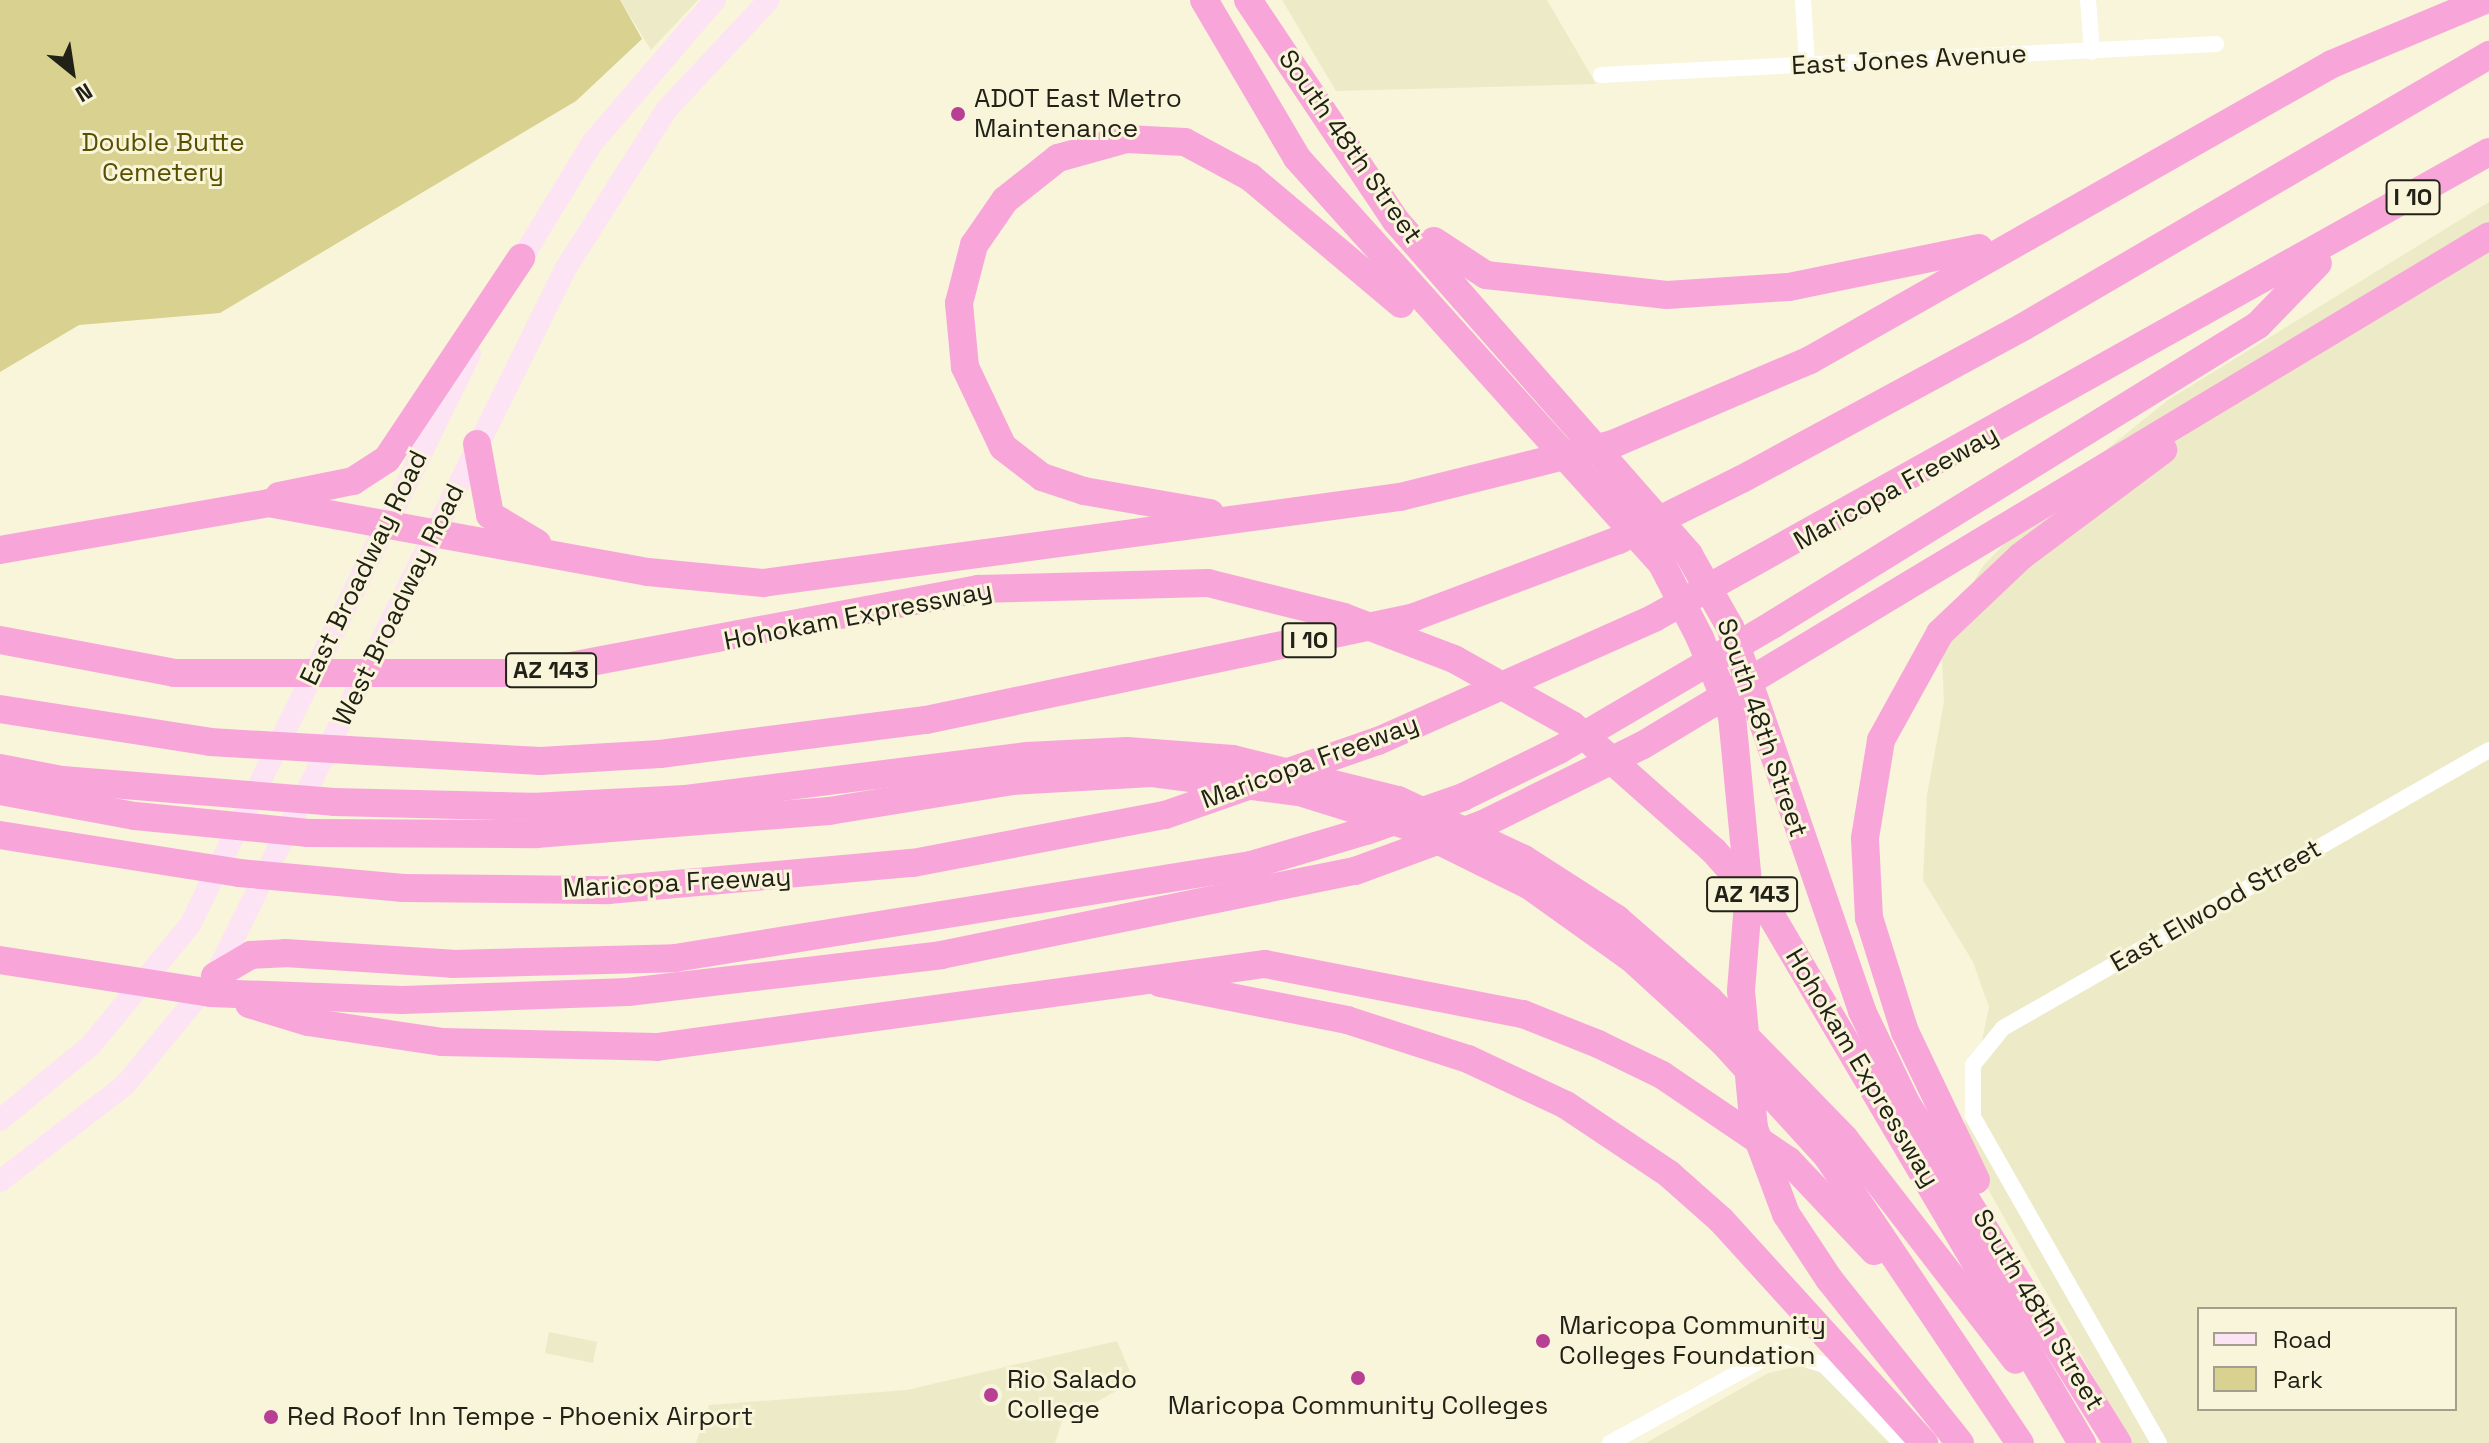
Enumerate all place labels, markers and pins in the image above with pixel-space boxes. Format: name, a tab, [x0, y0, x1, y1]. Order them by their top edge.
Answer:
place label: ADOT East Metro Maintenance	[974, 83, 1182, 144]
marker: ADOT East Metro Maintenance	[949, 105, 967, 123]
place label: Maricopa Community Colleges Foundation	[1559, 1310, 1826, 1372]
marker: Maricopa Community Colleges Foundation	[1534, 1332, 1552, 1350]
place label: Rio Salado College	[1007, 1364, 1137, 1426]
marker: Maricopa Community Colleges	[1349, 1369, 1367, 1387]
marker: Rio Salado College	[982, 1386, 1000, 1404]
place label: Maricopa Community Colleges	[1168, 1390, 1548, 1422]
place label: Red Roof Inn Tempe - Phoenix Airport	[287, 1401, 756, 1433]
marker: Red Roof Inn Tempe - Phoenix Airport	[262, 1408, 280, 1426]

